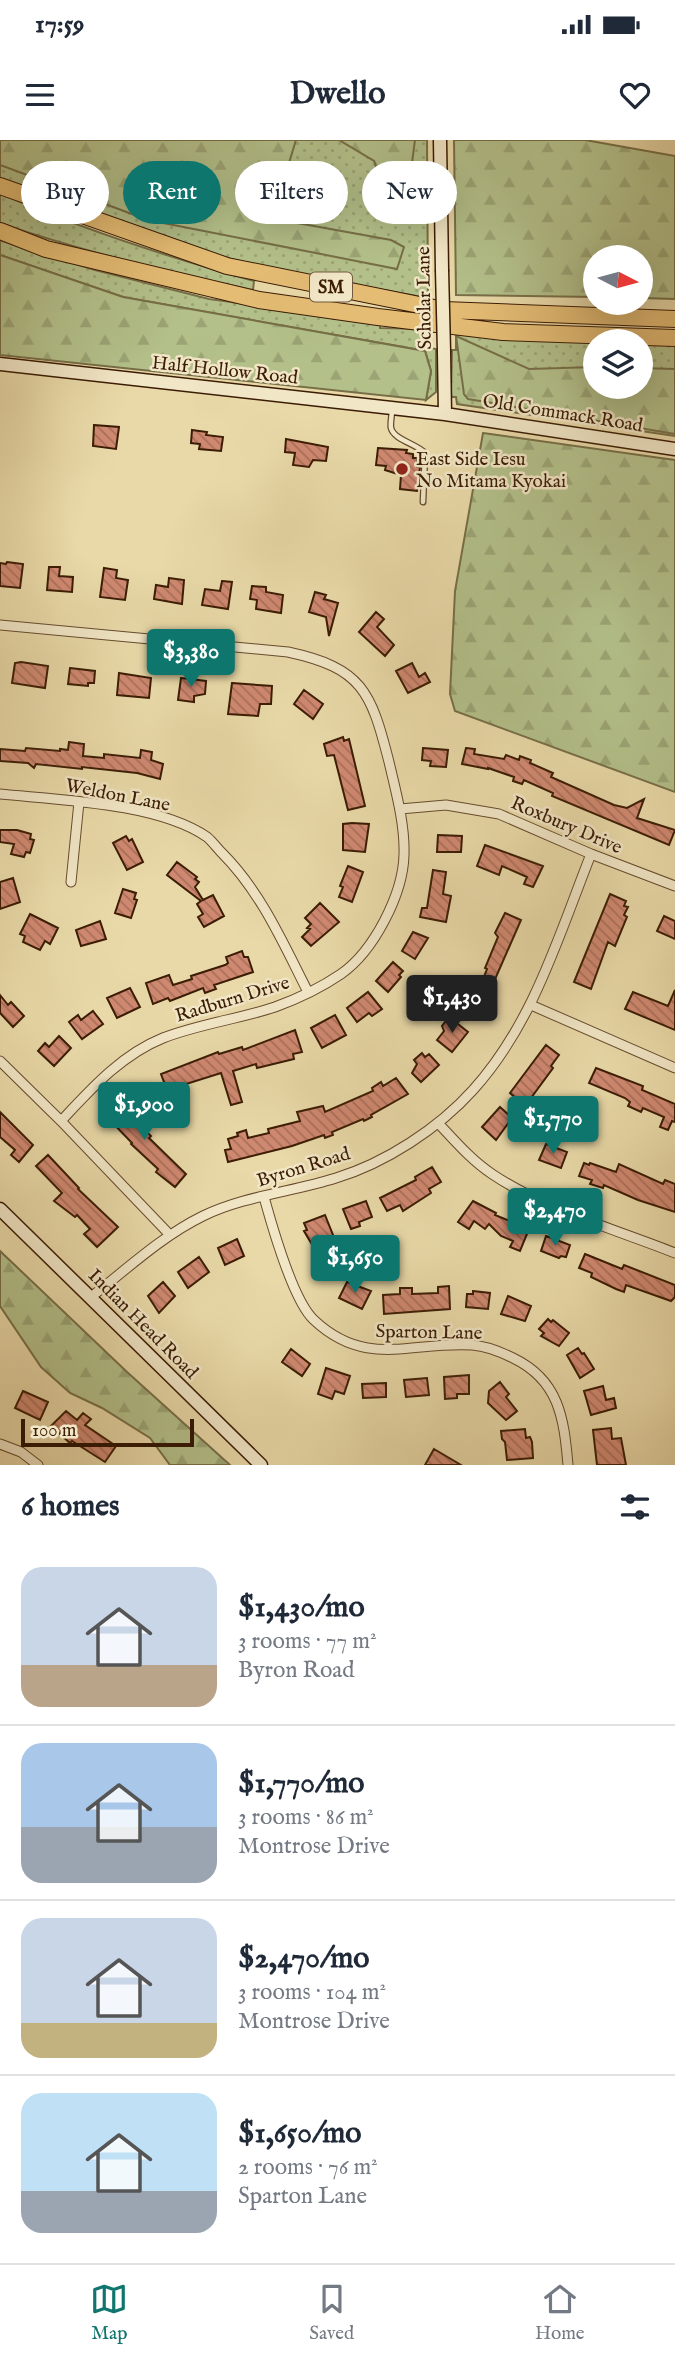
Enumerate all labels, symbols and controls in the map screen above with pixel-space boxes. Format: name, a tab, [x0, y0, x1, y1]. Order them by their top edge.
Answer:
text: 17:59	[35, 8, 84, 41]
text: Dwello	[290, 74, 385, 115]
icon: menu	[21, 76, 59, 114]
icon: heart	[616, 76, 654, 114]
chip: Buy	[21, 161, 109, 224]
chip: Rent	[123, 161, 221, 224]
chip: Filters	[235, 161, 348, 224]
chip: New	[362, 161, 457, 224]
north arrow	[583, 245, 653, 315]
map controls	[583, 245, 653, 399]
street label: Scholar Lane	[412, 246, 438, 350]
road number: SM	[310, 272, 352, 302]
button: layers	[583, 329, 653, 399]
street label: Half Hollow Road	[151, 351, 300, 391]
street label: Old Commack Road	[481, 389, 645, 439]
place label: East Side Iesu No Mitama Kyokai	[416, 448, 566, 494]
marker: East Side Iesu No Mitama Kyokai	[394, 461, 410, 477]
pin: $3,380	[134, 630, 248, 689]
text: $3,380	[163, 637, 219, 666]
street label: Weldon Lane	[63, 774, 172, 818]
street label: Roxbury Drive	[507, 792, 626, 860]
street label: Radburn Drive	[173, 971, 293, 1029]
pin: $1,430	[395, 976, 509, 1035]
text: $1,430	[422, 983, 482, 1012]
pin: $1,900	[87, 1082, 201, 1142]
text: $1,900	[114, 1090, 174, 1119]
pin: $1,770	[496, 1096, 610, 1156]
text: $1,770	[523, 1104, 583, 1133]
street label: Byron Road	[254, 1142, 354, 1193]
pin: $2,470	[498, 1188, 612, 1248]
text: $2,470	[524, 1196, 586, 1225]
pin: $1,650	[298, 1236, 412, 1295]
text: $1,650	[327, 1243, 383, 1272]
street label: Indian Head Road	[82, 1264, 203, 1385]
street label: Sparton Lane	[375, 1320, 483, 1346]
scale bar	[21, 1416, 194, 1448]
text: 100 m	[32, 1419, 76, 1443]
text: 6 homes	[21, 1488, 120, 1526]
icon: filters	[616, 1488, 654, 1526]
text: $1,430/mo	[238, 1589, 365, 1627]
icon: home	[77, 1595, 161, 1679]
text: 3 rooms · 77 m²	[238, 1627, 377, 1656]
text: Byron Road	[238, 1656, 355, 1685]
text: $1,770/mo	[238, 1765, 364, 1803]
icon: home	[77, 1771, 161, 1855]
text: 3 rooms · 86 m²	[238, 1803, 374, 1832]
text: Montrose Drive	[238, 1832, 390, 1861]
text: $2,470/mo	[238, 1940, 369, 1978]
icon: home	[77, 1946, 161, 2030]
text: 3 rooms · 104 m²	[238, 1978, 386, 2007]
text: Montrose Drive	[238, 2007, 390, 2036]
text: $1,650/mo	[238, 2115, 361, 2153]
icon: home	[77, 2121, 161, 2205]
text: 2 rooms · 76 m²	[238, 2153, 378, 2182]
text: Sparton Lane	[238, 2182, 367, 2211]
tab: Map	[90, 2280, 128, 2346]
tab: Saved	[309, 2280, 354, 2346]
tab: Home	[535, 2280, 585, 2346]

